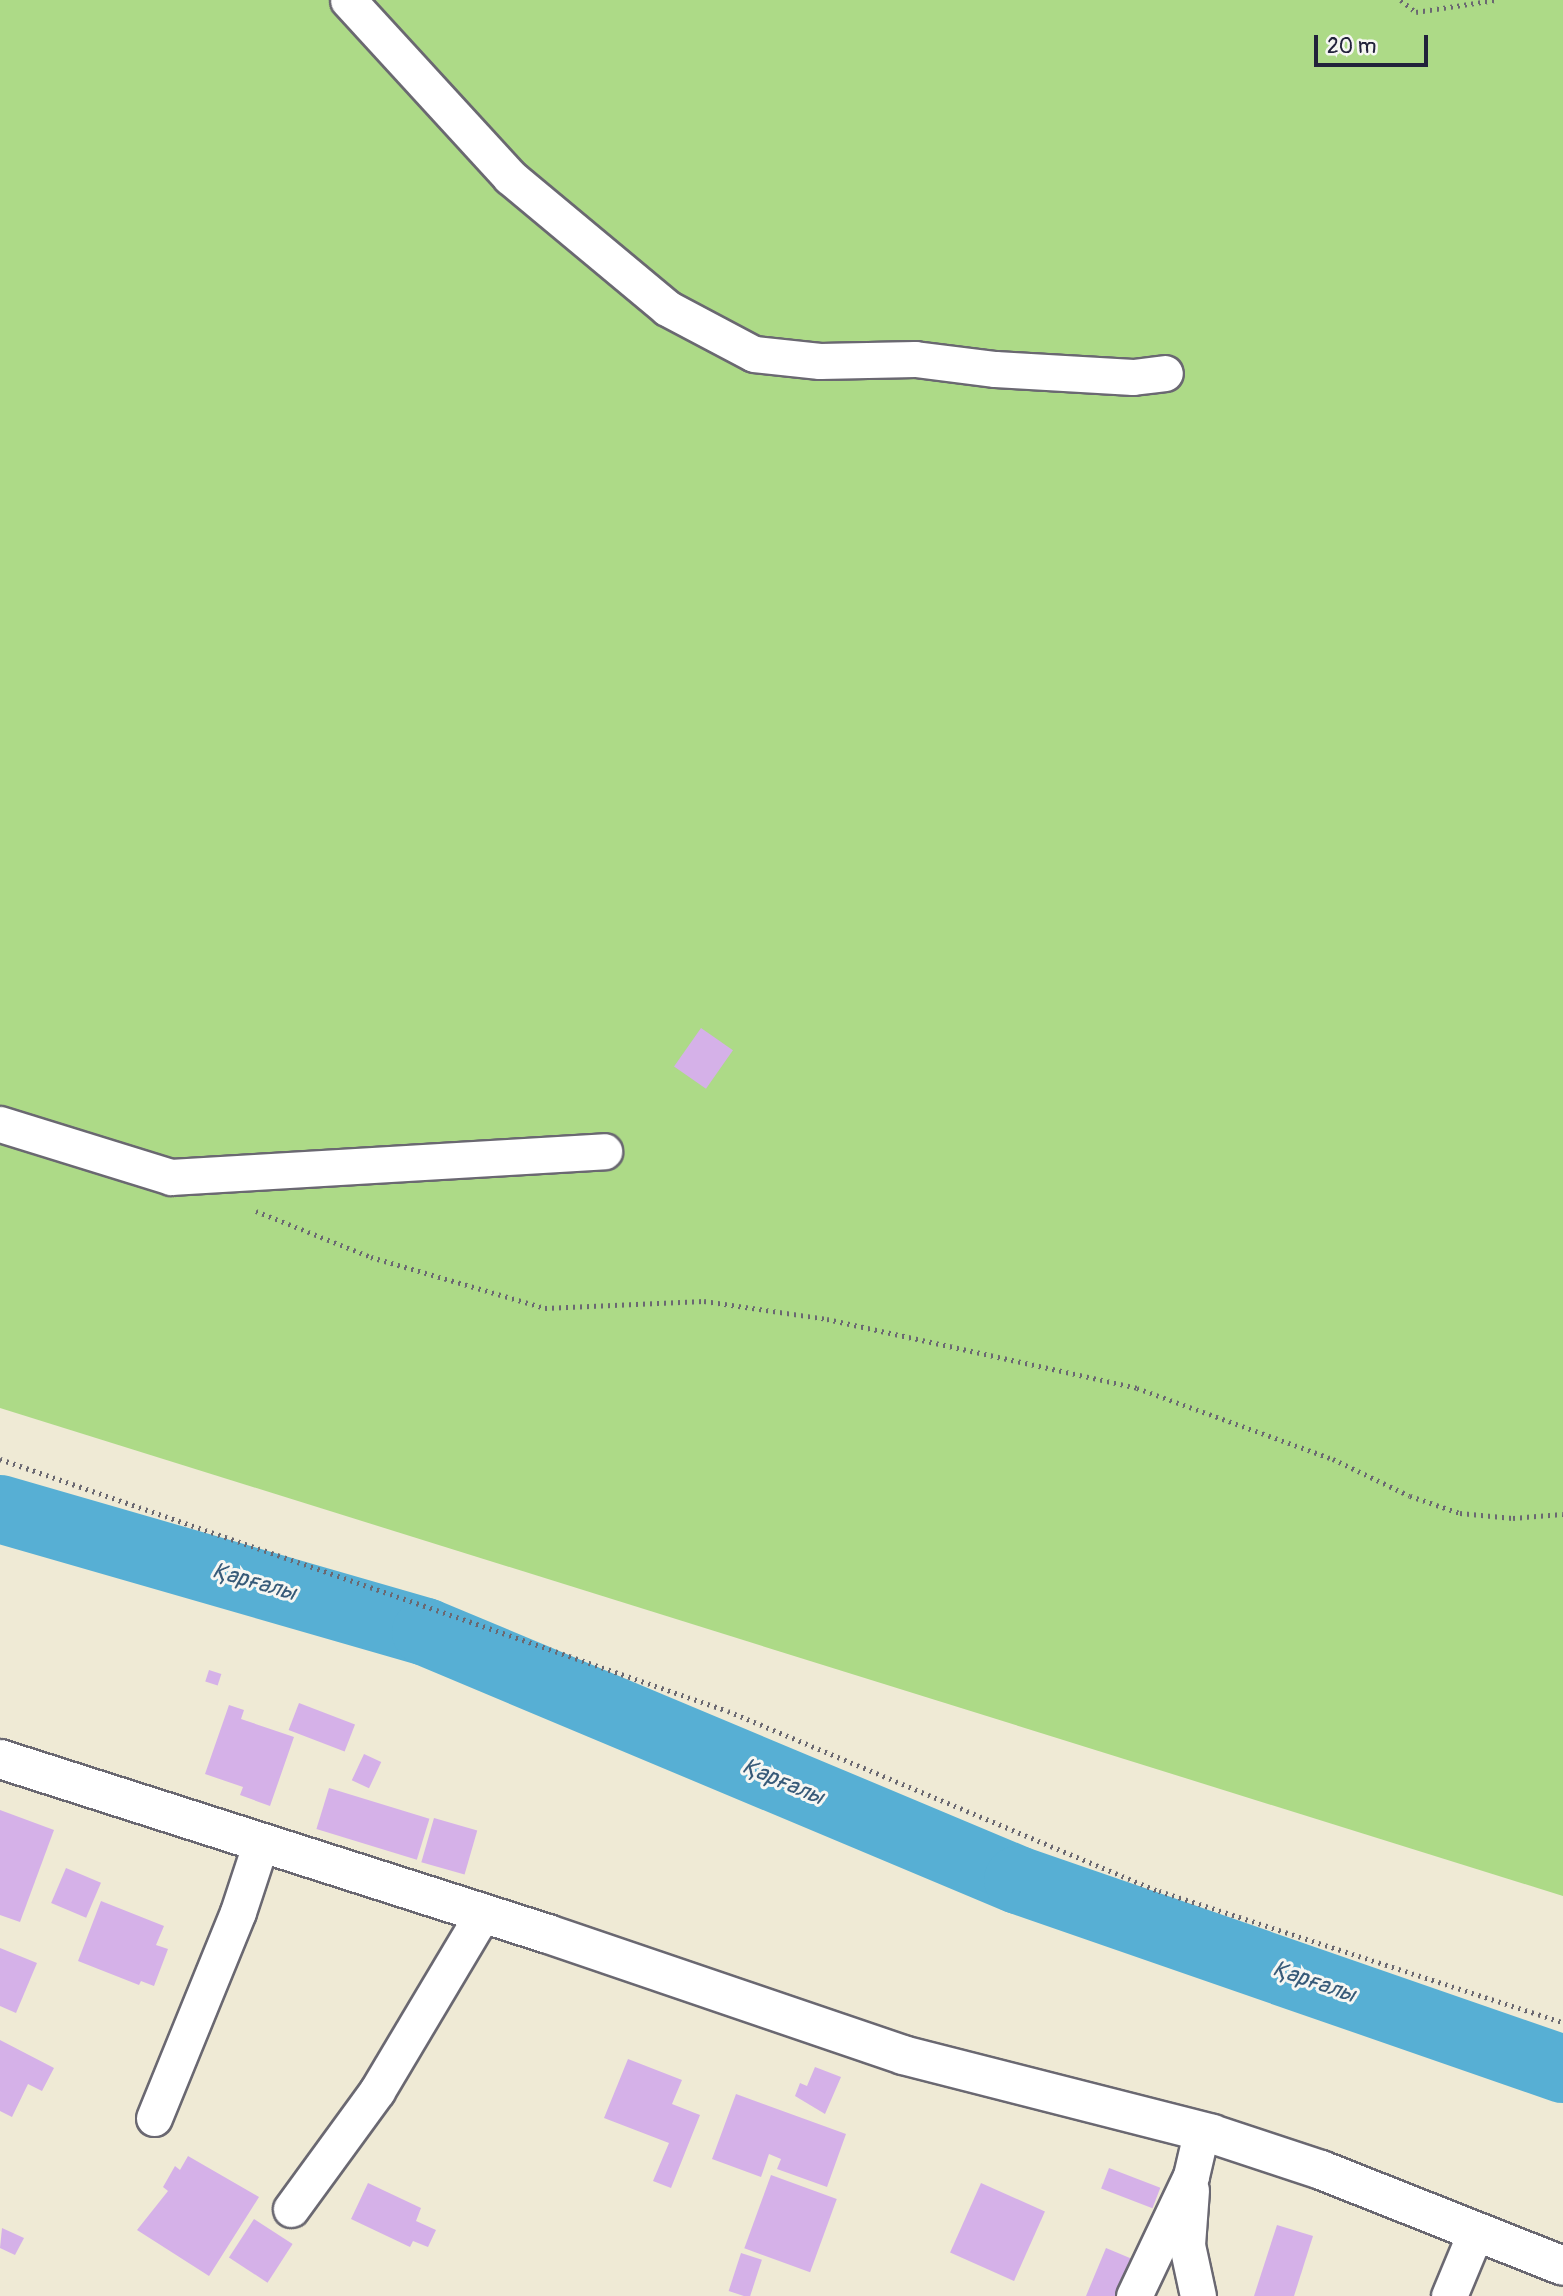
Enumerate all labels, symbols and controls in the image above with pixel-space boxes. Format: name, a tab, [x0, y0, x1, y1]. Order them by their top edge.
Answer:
scale bar	[1318, 21, 1432, 65]
text: 20 m	[1327, 33, 1376, 60]
water label: Қарғалы	[209, 1557, 299, 1607]
water label: Қарғалы	[738, 1753, 828, 1811]
water label: Қарғалы	[1269, 1955, 1359, 2009]

